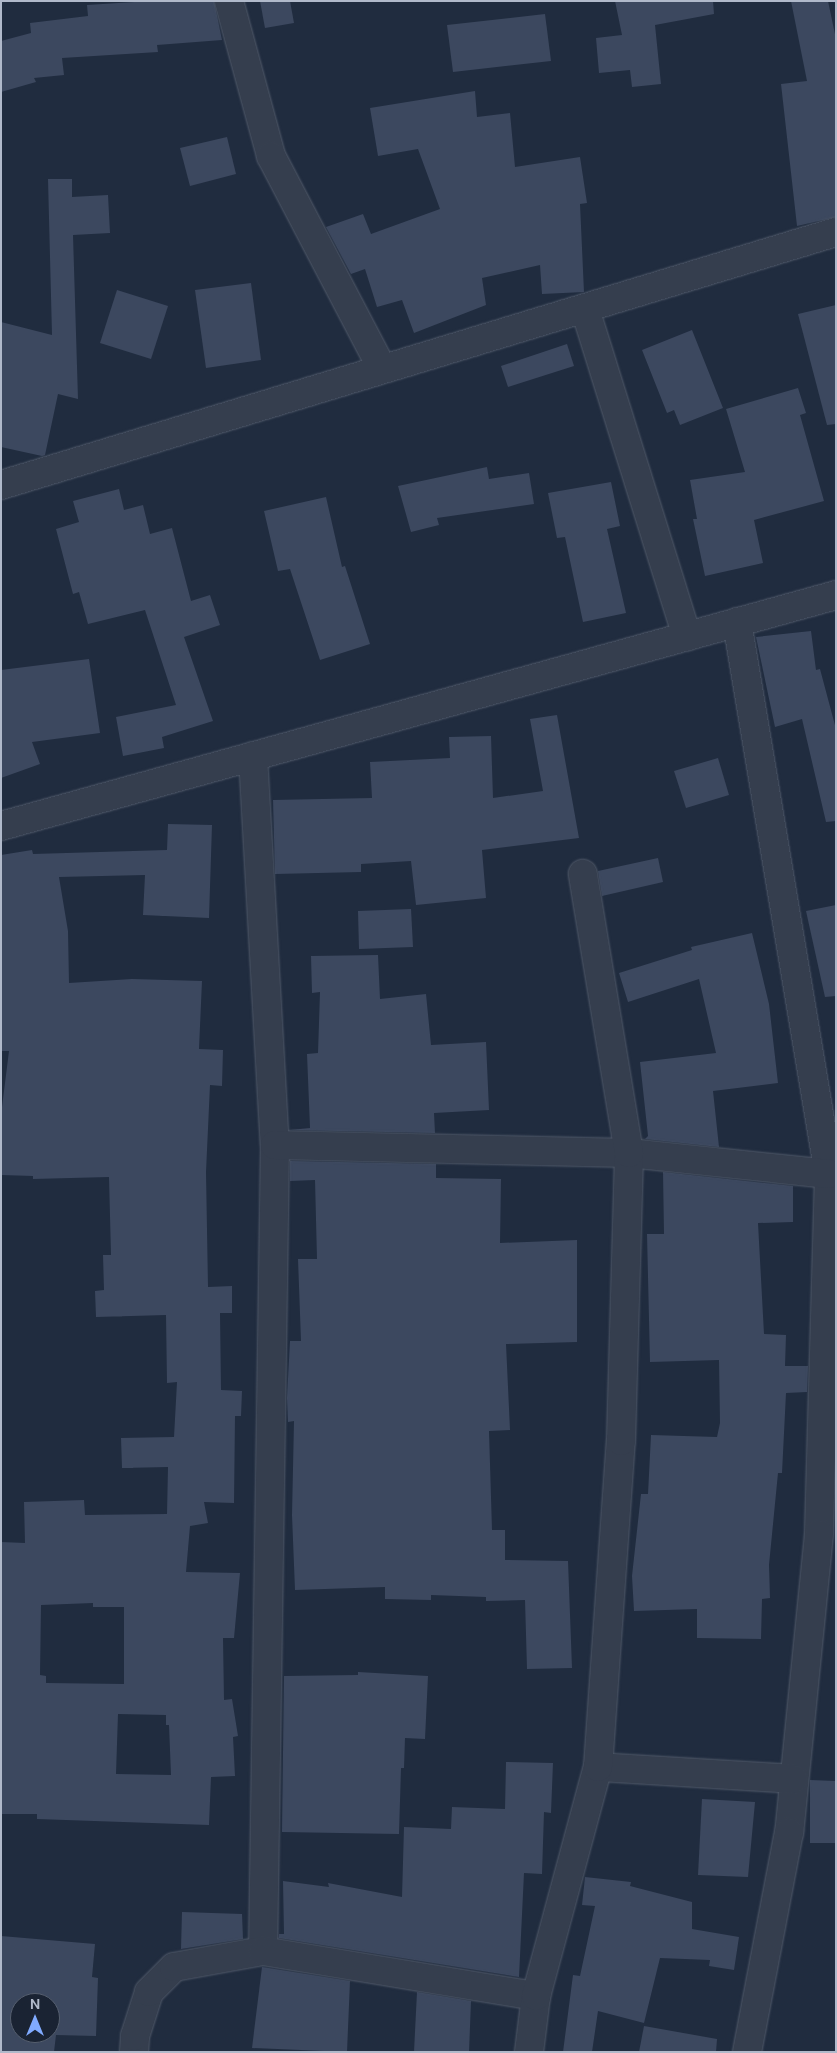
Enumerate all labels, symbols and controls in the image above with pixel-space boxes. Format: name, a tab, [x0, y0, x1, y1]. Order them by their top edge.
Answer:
north arrow	[10, 1993, 60, 2043]
text: N	[30, 1995, 40, 2013]

